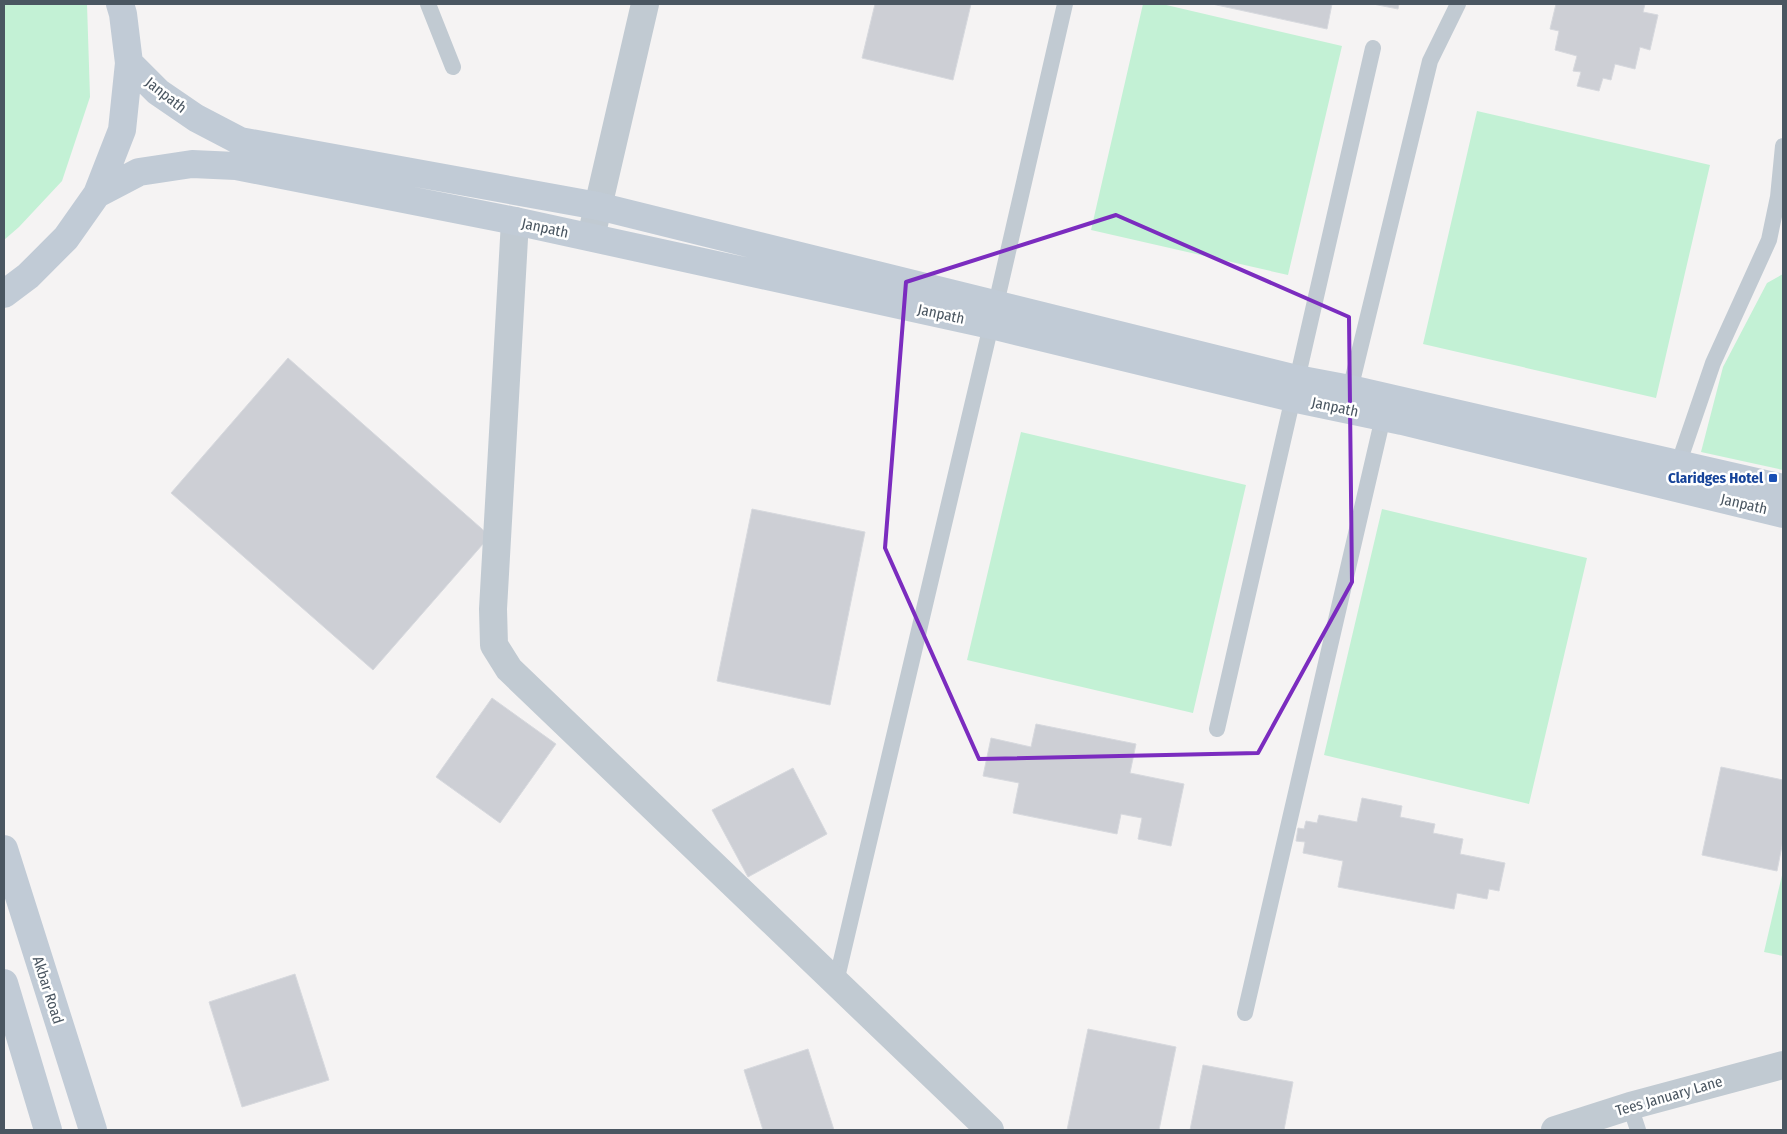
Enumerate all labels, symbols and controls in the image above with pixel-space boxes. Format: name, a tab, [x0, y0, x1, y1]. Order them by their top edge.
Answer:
street label: Janpath	[142, 73, 190, 117]
street label: Janpath	[520, 214, 570, 242]
street label: Janpath	[916, 300, 966, 328]
street label: Janpath	[1310, 393, 1360, 421]
place label: Claridges Hotel	[1668, 469, 1764, 487]
marker: Claridges Hotel	[1767, 472, 1779, 484]
street label: Janpath	[1719, 490, 1769, 518]
street label: Akbar Road	[29, 954, 67, 1026]
street label: Tees January Lane	[1614, 1072, 1724, 1120]

